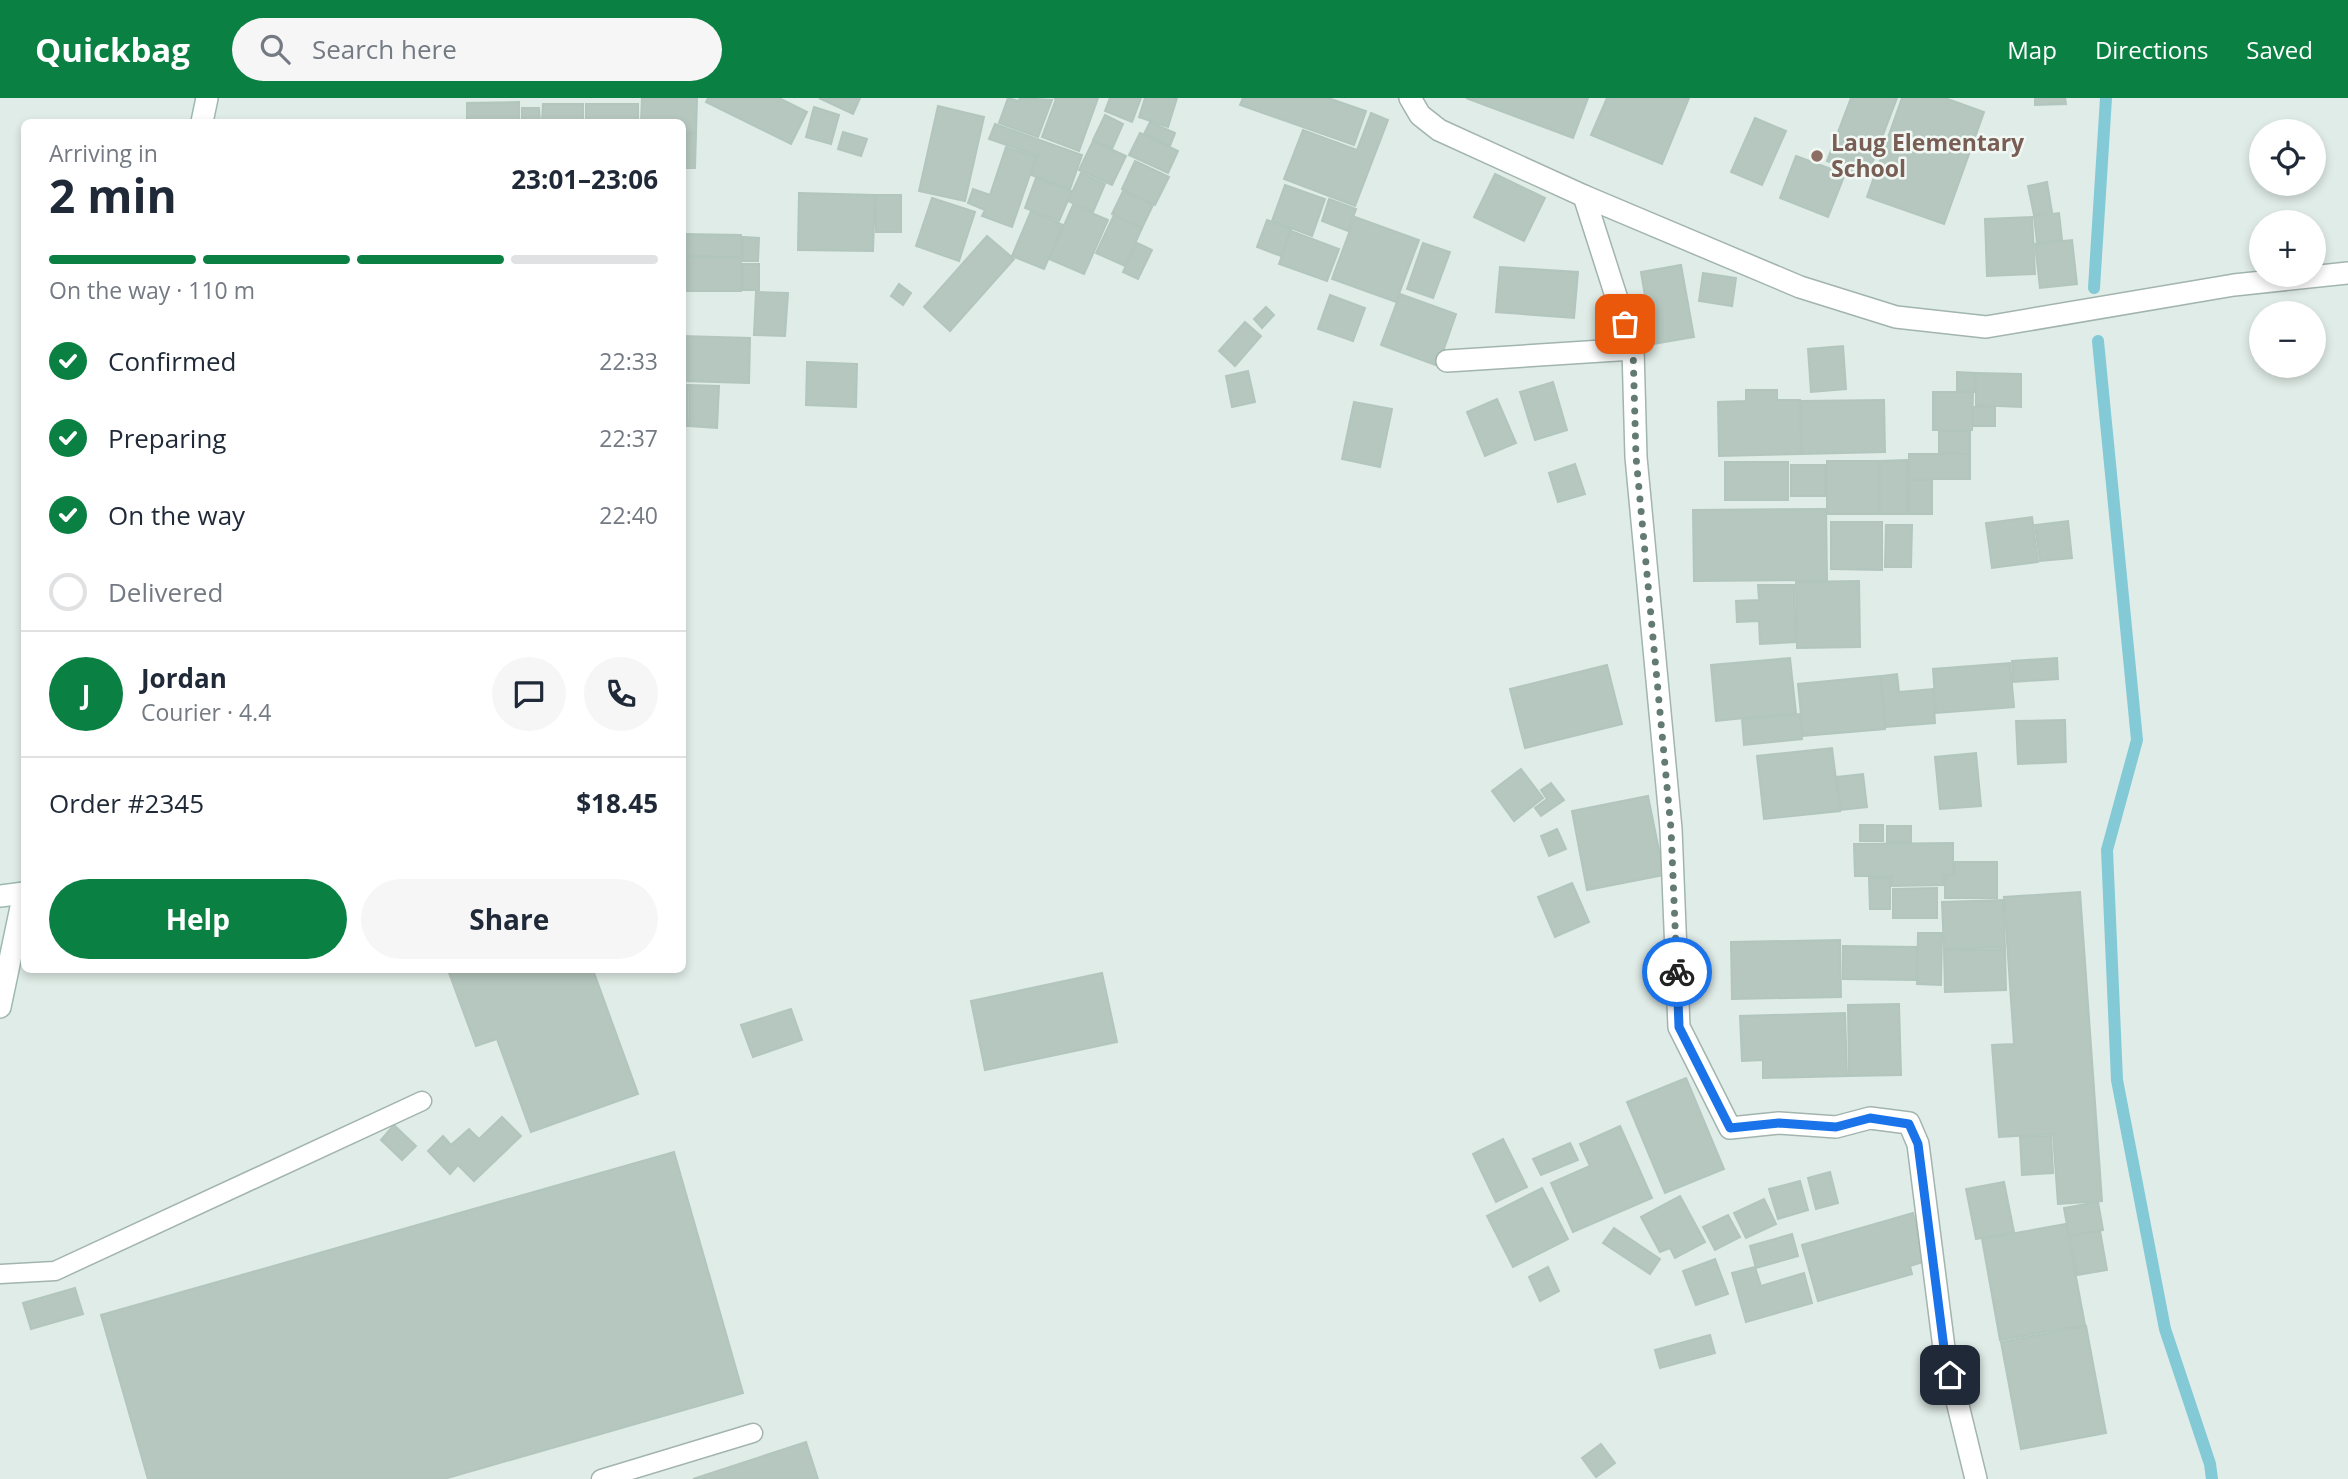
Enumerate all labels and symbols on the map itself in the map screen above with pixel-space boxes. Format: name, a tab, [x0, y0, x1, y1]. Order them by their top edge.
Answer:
place label: Laug Elementary School	[1831, 126, 2025, 184]
marker: Laug Elementary School	[1809, 148, 1825, 164]
pin	[1595, 294, 1655, 354]
courier	[1642, 937, 1712, 1007]
pin	[1920, 1345, 1980, 1405]

